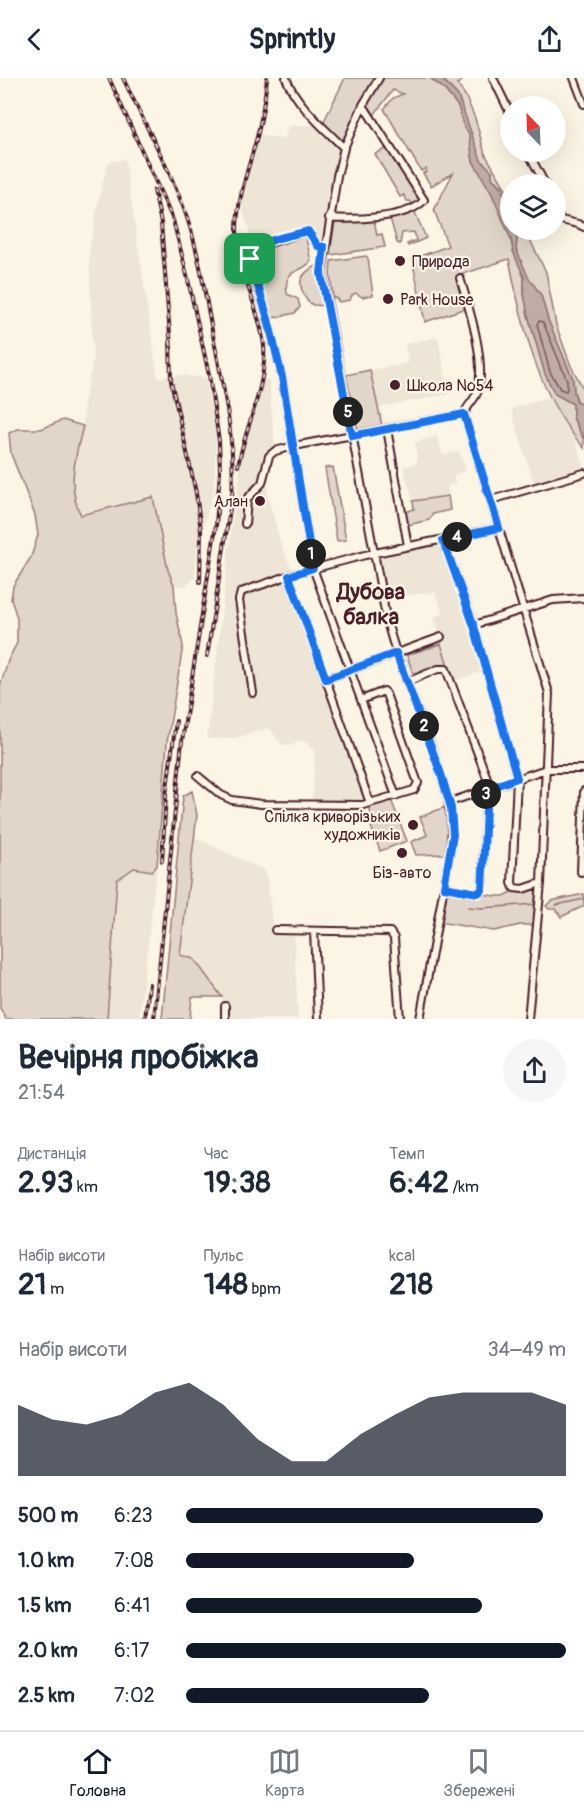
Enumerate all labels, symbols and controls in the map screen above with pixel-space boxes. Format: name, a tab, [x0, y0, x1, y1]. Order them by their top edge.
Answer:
icon: back	[18, 23, 51, 56]
text: Sprintly	[249, 23, 335, 56]
icon: share	[533, 23, 566, 56]
north arrow	[500, 96, 566, 162]
map controls	[500, 96, 566, 240]
button: layers	[500, 174, 566, 240]
pin	[224, 233, 275, 284]
icon: arrive	[233, 242, 266, 275]
place label: Природа	[412, 252, 469, 272]
marker: Природа	[393, 254, 407, 268]
place label: Park House	[400, 290, 473, 310]
marker: Park House	[381, 292, 395, 306]
place label: Школа №54	[407, 376, 494, 396]
marker: Школа №54	[388, 378, 402, 392]
pin: 5	[333, 397, 363, 427]
text: 5	[344, 402, 352, 422]
place label: Алан	[214, 492, 248, 512]
marker: Алан	[253, 494, 267, 508]
pin: 4	[442, 522, 472, 552]
text: 4	[452, 527, 462, 547]
pin: 1	[296, 539, 326, 569]
text: 1	[308, 544, 314, 564]
district label: Дубова балка	[335, 578, 405, 631]
pin: 2	[409, 711, 439, 741]
text: 2	[420, 716, 428, 736]
pin: 3	[471, 779, 501, 809]
text: 3	[482, 784, 490, 804]
place label: Спілка криворізьких художників	[264, 807, 401, 845]
marker: Спілка криворізьких художників	[406, 818, 420, 832]
marker: Біз-авто	[395, 846, 409, 860]
place label: Біз-авто	[373, 863, 432, 883]
text: Вечірня пробіжка	[18, 1037, 259, 1078]
button: share	[503, 1039, 566, 1102]
text: 21:54	[18, 1080, 65, 1105]
text: Дистанція	[18, 1144, 86, 1164]
text: Час	[204, 1144, 229, 1164]
text: Темп	[389, 1144, 425, 1164]
text: 2.93	[18, 1164, 74, 1201]
text: 19:38	[204, 1164, 271, 1201]
text: 6:42	[389, 1164, 449, 1201]
text: km	[74, 1177, 98, 1197]
text: /km	[449, 1177, 479, 1197]
text: Набір висоти	[18, 1246, 105, 1266]
text: Пульс	[204, 1246, 244, 1266]
text: kcal	[389, 1246, 415, 1266]
text: 21	[18, 1266, 47, 1303]
text: 148	[204, 1266, 248, 1303]
text: 218	[389, 1266, 433, 1303]
text: m	[47, 1279, 64, 1299]
text: bpm	[248, 1279, 281, 1299]
text: Набір висоти	[18, 1337, 127, 1362]
text: 34–49 m	[487, 1337, 566, 1362]
text: 500 m	[18, 1503, 78, 1528]
text: 6:23	[114, 1503, 153, 1528]
text: 1.0 km	[18, 1548, 74, 1573]
text: 7:08	[114, 1548, 154, 1573]
text: 1.5 km	[18, 1593, 71, 1618]
text: 6:41	[114, 1593, 150, 1618]
text: 2.0 km	[18, 1638, 78, 1663]
text: 6:17	[114, 1638, 149, 1663]
text: 2.5 km	[18, 1683, 75, 1708]
text: 7:02	[114, 1683, 155, 1708]
tab: Головна	[69, 1745, 126, 1801]
tab: Карта	[265, 1745, 305, 1801]
tab: Збережені	[443, 1745, 515, 1801]

